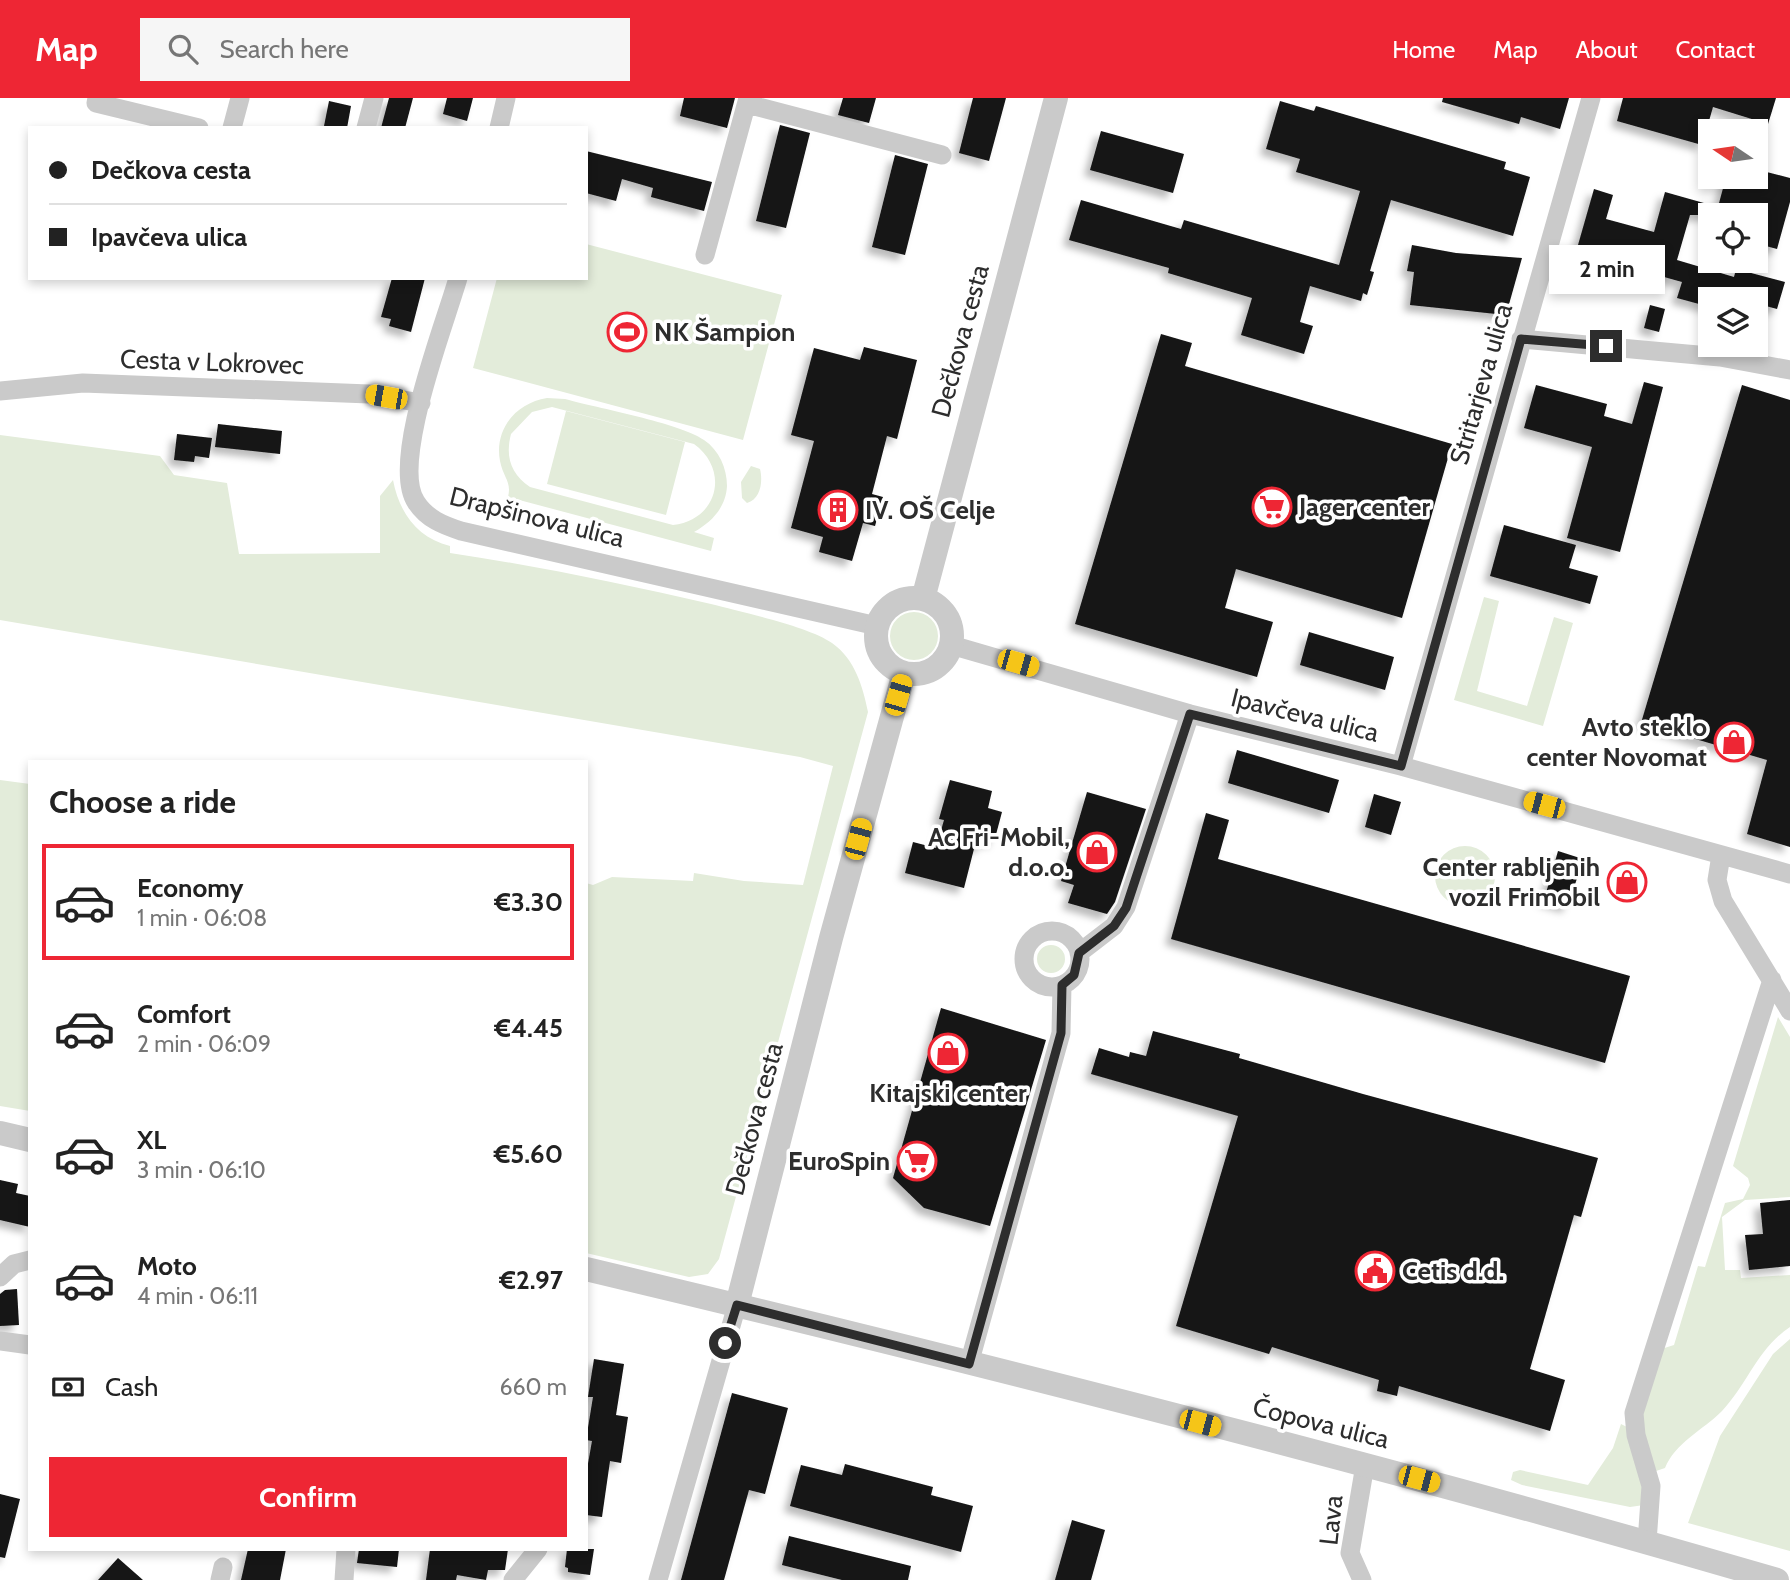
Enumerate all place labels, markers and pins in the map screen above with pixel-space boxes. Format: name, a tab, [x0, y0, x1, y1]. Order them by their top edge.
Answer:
sports icon: NK Šampion	[606, 311, 648, 353]
place label: NK Šampion	[654, 316, 795, 348]
supermarket icon: Jager center	[1251, 486, 1293, 528]
building icon: IV. OŠ Celje	[817, 489, 859, 531]
place label: Jager center	[1298, 491, 1430, 523]
place label: IV. OŠ Celje	[865, 494, 995, 526]
place label: Avto steklo center Novomat	[1527, 711, 1707, 773]
shop icon: Avto steklo center Novomat	[1713, 721, 1755, 763]
place label: Ac Fri-Mobil, d.o.o.	[928, 821, 1070, 883]
shop icon: Ac Fri-Mobil, d.o.o.	[1076, 831, 1118, 873]
place label: Center rabljenih vozil Frimobil	[1422, 851, 1600, 913]
shop icon: Center rabljenih vozil Frimobil	[1606, 861, 1648, 903]
shop icon: Kitajski center	[927, 1032, 969, 1074]
place label: Kitajski center	[869, 1077, 1027, 1109]
supermarket icon: EuroSpin	[896, 1140, 938, 1182]
place label: EuroSpin	[788, 1145, 890, 1177]
public building icon: Cetis d.d.	[1354, 1250, 1396, 1292]
place label: Cetis d.d.	[1402, 1255, 1504, 1287]

